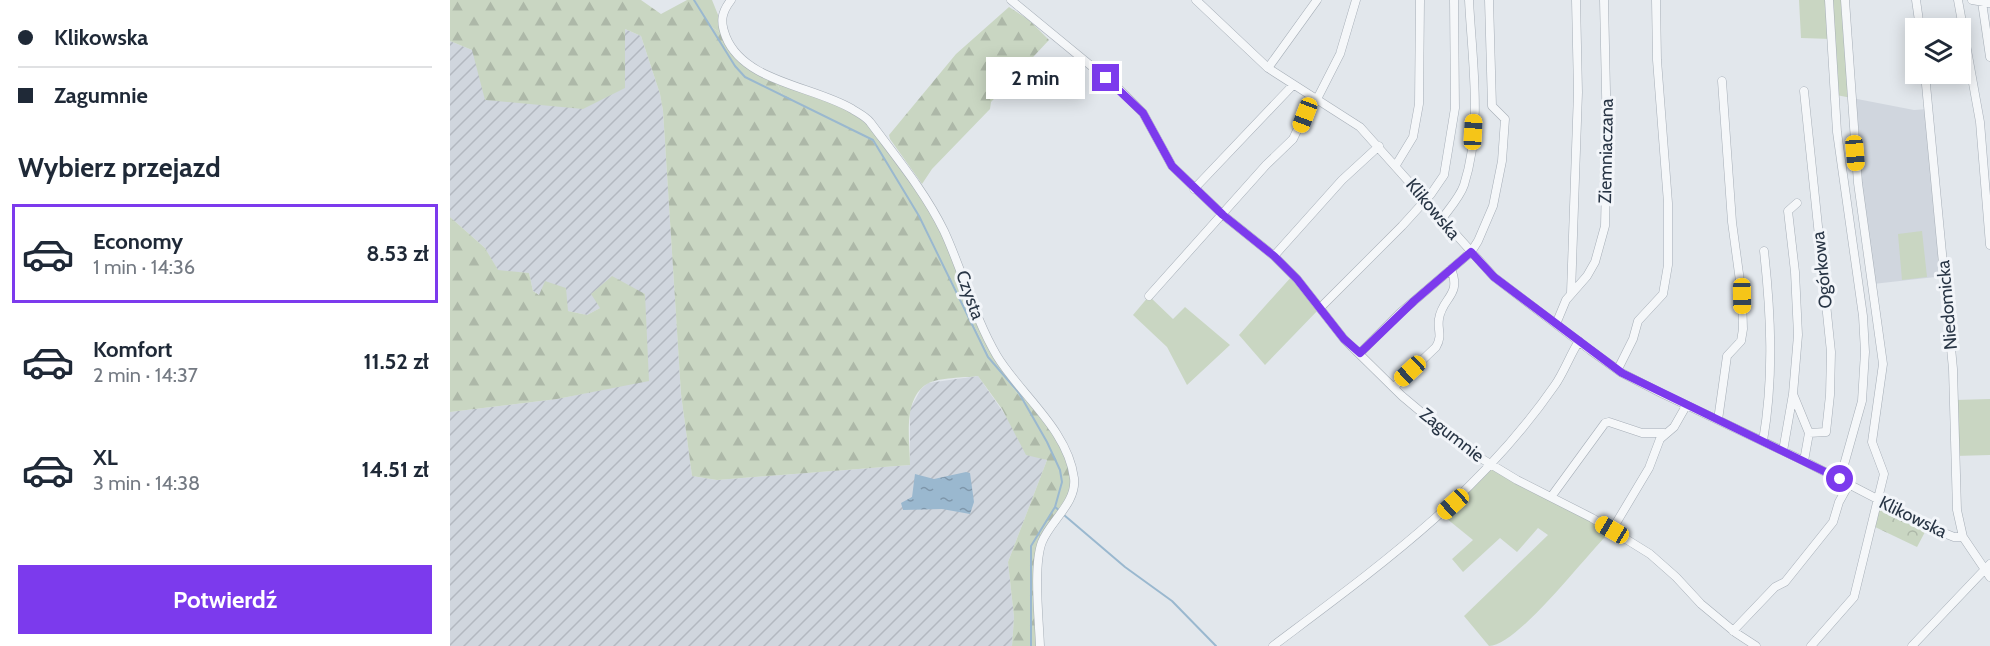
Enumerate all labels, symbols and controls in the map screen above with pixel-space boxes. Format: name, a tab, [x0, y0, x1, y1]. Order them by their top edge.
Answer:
map controls	[1905, 18, 1971, 84]
button: layers	[1905, 18, 1971, 84]
text: Klikowska	[54, 24, 148, 51]
callout: 2 min	[986, 57, 1085, 99]
route end	[1092, 64, 1119, 91]
text: 2 min	[1011, 66, 1060, 90]
text: Zagumnie	[54, 82, 148, 109]
car	[1290, 95, 1320, 135]
street label: Ziemniaczana	[1594, 98, 1618, 204]
car	[1463, 114, 1483, 150]
car	[1844, 134, 1866, 172]
text: Wybierz przejazd	[18, 151, 221, 184]
street label: Klikowska	[1401, 174, 1465, 244]
icon: car	[21, 227, 75, 281]
text: Economy	[93, 228, 183, 255]
street label: Ogórkowa	[1807, 230, 1837, 310]
text: 8.53 zł	[366, 240, 429, 267]
text: 1 min · 14:36	[93, 255, 195, 279]
street label: Niedomicka	[1932, 259, 1962, 351]
street label: Czysta	[951, 267, 989, 323]
car	[1733, 278, 1751, 314]
icon: car	[21, 335, 75, 389]
text: Komfort	[93, 336, 172, 363]
text: 11.52 zł	[363, 348, 429, 375]
car	[1391, 352, 1429, 390]
text: 2 min · 14:37	[93, 363, 198, 387]
street label: Zagumnie	[1415, 403, 1489, 467]
icon: car	[21, 443, 75, 497]
text: XL	[93, 444, 118, 471]
text: 14.51 zł	[361, 456, 429, 483]
route start	[1826, 465, 1853, 492]
text: 3 min · 14:38	[93, 471, 200, 495]
car	[1434, 485, 1472, 523]
street label: Klikowska	[1875, 491, 1951, 543]
car	[1592, 513, 1632, 547]
button: Potwierdź	[18, 565, 432, 634]

